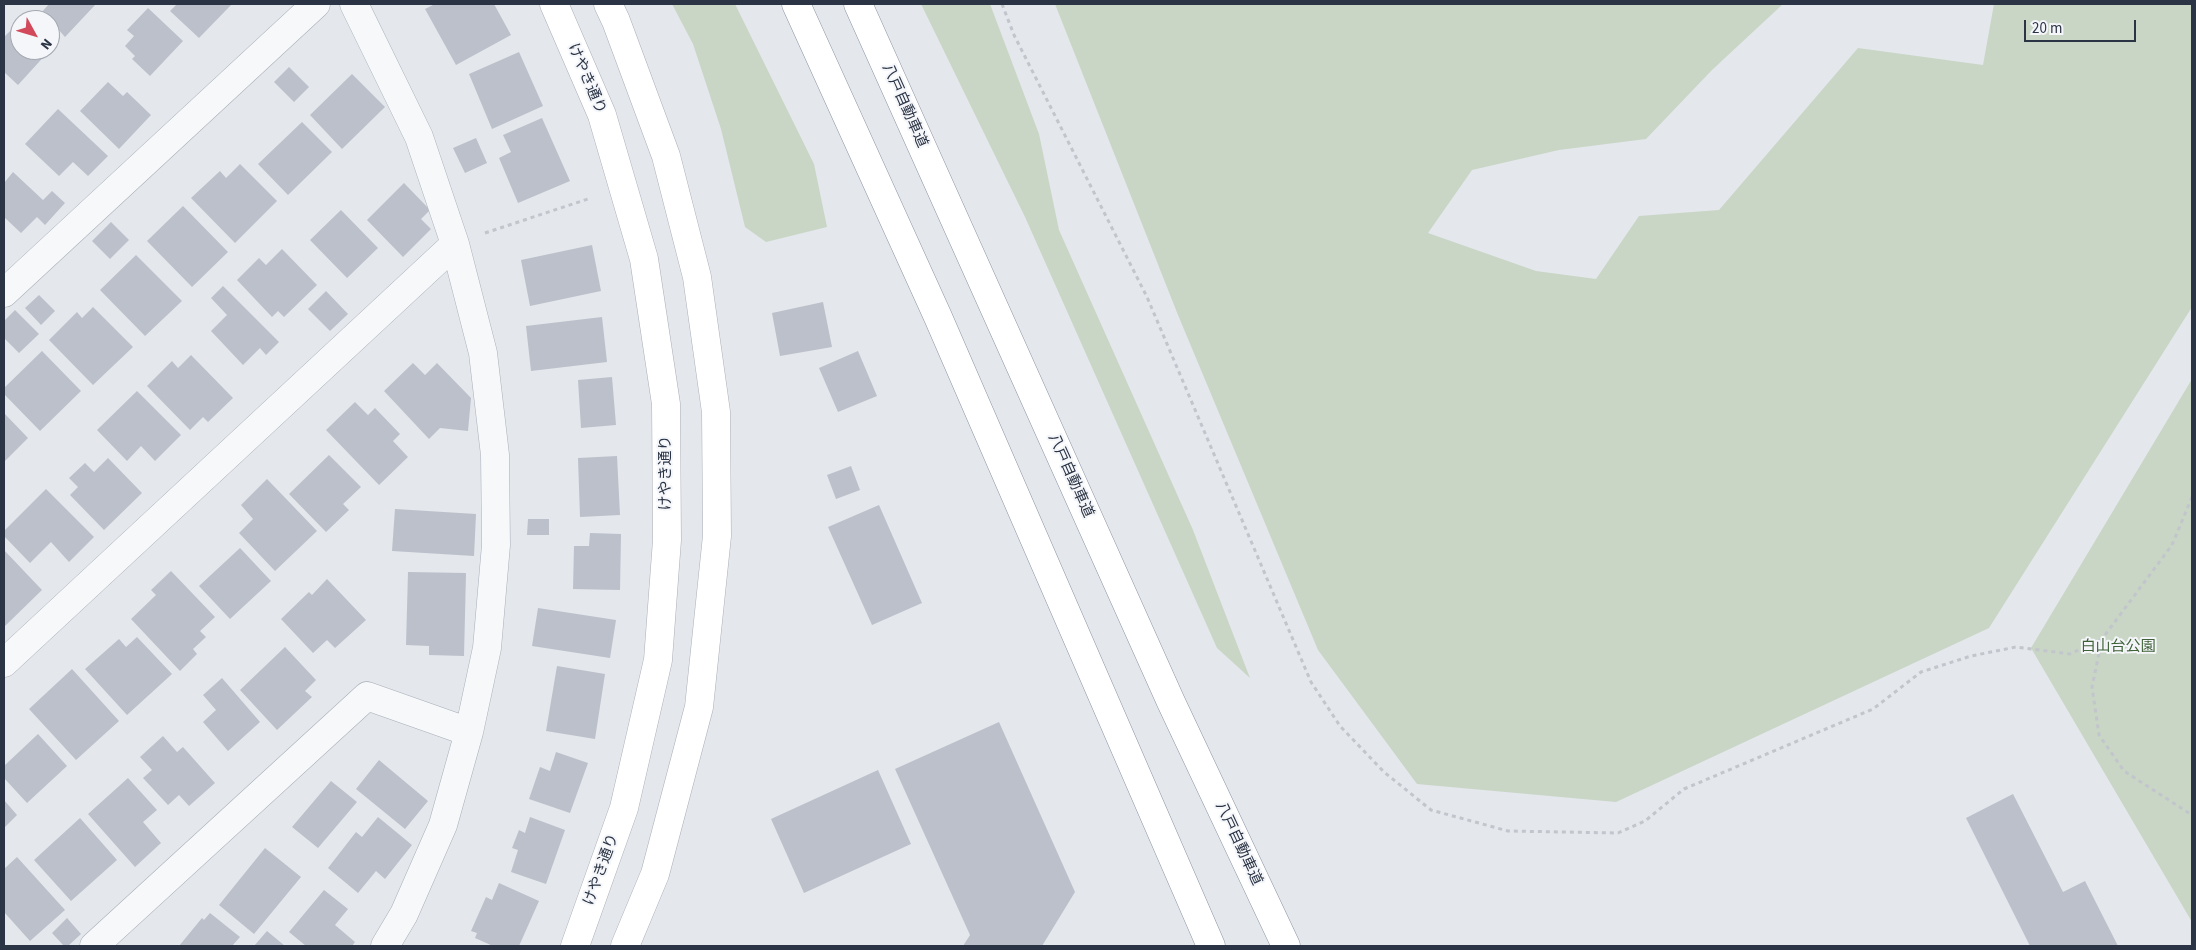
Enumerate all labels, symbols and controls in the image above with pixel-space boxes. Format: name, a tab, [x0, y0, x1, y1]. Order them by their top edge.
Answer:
north arrow	[10, 10, 60, 60]
scale bar	[2026, 10, 2138, 42]
text: 20 m	[2032, 18, 2062, 39]
text: N	[35, 34, 57, 54]
street label: けやき通り	[563, 41, 609, 117]
street label: 八戸自動車道	[877, 61, 931, 151]
street label: 八戸自動車道	[1043, 431, 1097, 521]
street label: けやき通り	[658, 436, 676, 510]
park label: 白山台公園	[2081, 639, 2155, 657]
street label: 八戸自動車道	[1211, 799, 1265, 889]
street label: けやき通り	[581, 832, 623, 908]

